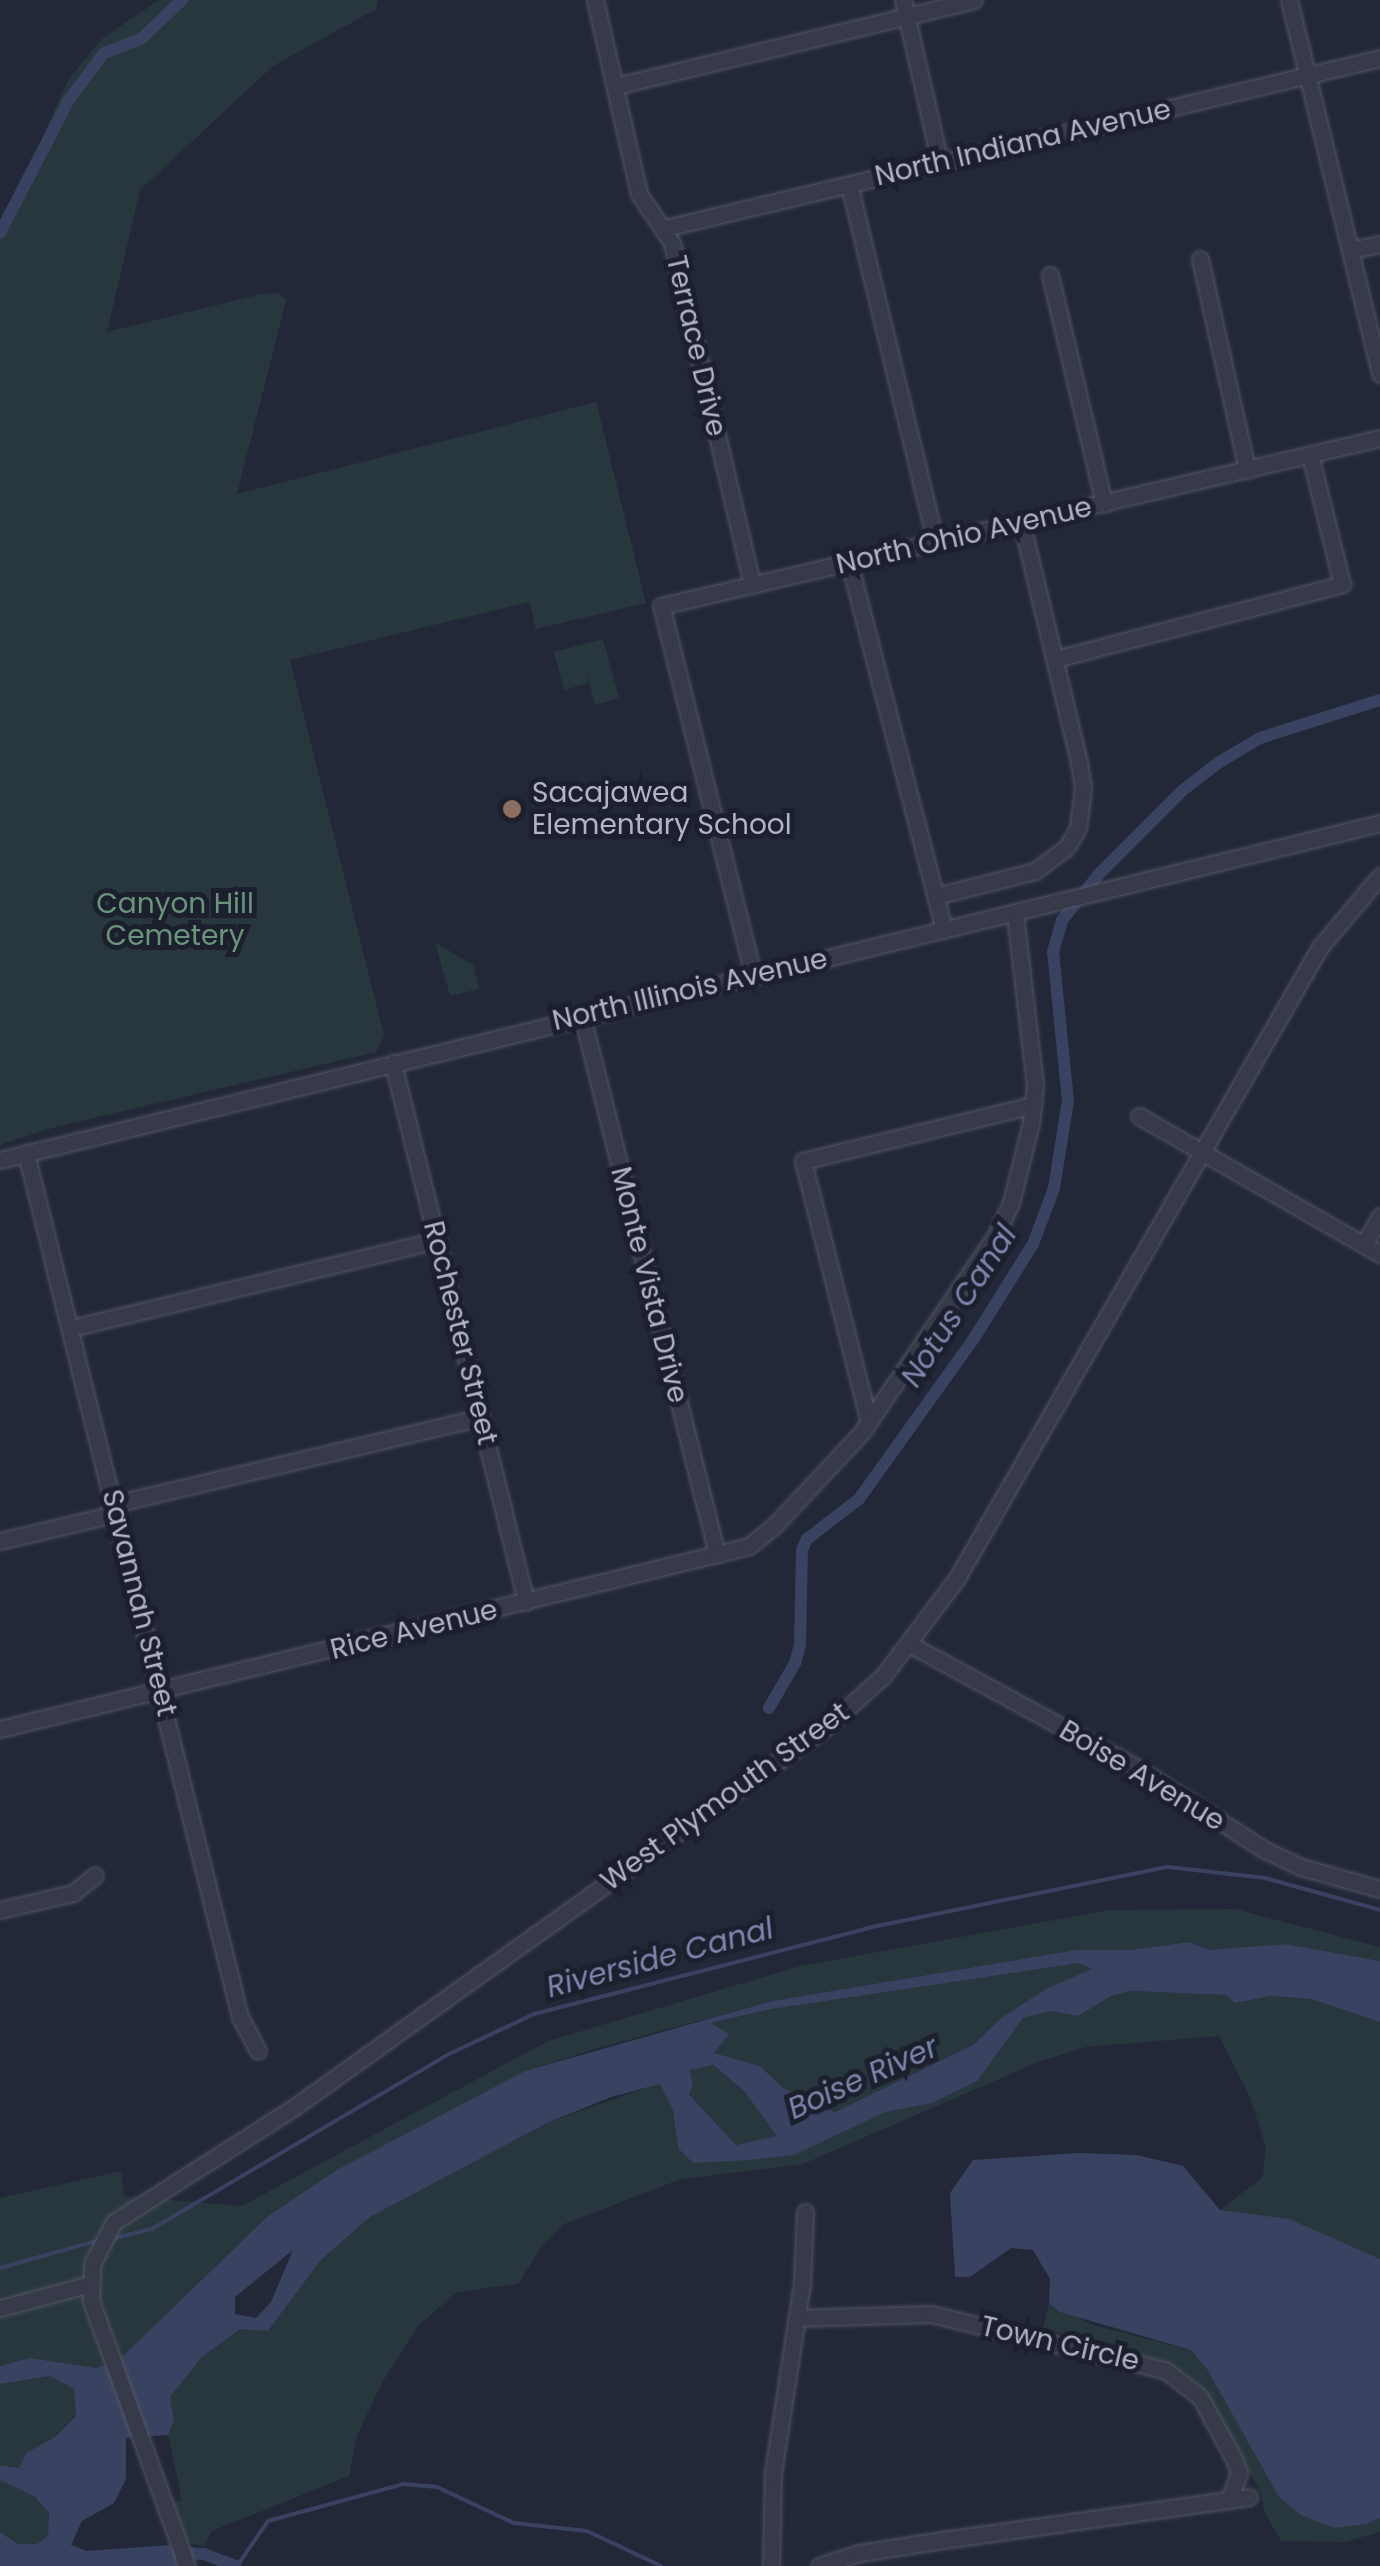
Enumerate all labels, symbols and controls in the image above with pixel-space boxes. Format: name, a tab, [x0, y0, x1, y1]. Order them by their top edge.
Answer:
street label: North Indiana Avenue	[872, 93, 1174, 193]
street label: Terrace Drive	[659, 252, 733, 440]
street label: North Ohio Avenue	[833, 490, 1095, 582]
place label: Sacajawea Elementary School	[532, 776, 792, 842]
marker: Sacajawea Elementary School	[501, 798, 523, 820]
park label: Canyon Hill Cemetery	[96, 887, 254, 953]
street label: North Illinois Avenue	[549, 942, 831, 1038]
street label: Monte Vista Drive	[603, 1163, 695, 1407]
street label: Rochester Street	[416, 1218, 504, 1448]
water label: Notus Canal	[893, 1218, 1025, 1394]
street label: Savannah Street	[95, 1486, 183, 1720]
street label: Rice Avenue	[327, 1593, 501, 1667]
street label: West Plymouth Street	[595, 1696, 855, 1898]
street label: Boise Avenue	[1053, 1714, 1231, 1838]
water label: Riverside Canal	[543, 1910, 777, 2006]
water label: Boise River	[782, 2029, 944, 2127]
street label: Town Circle	[977, 2309, 1143, 2379]

